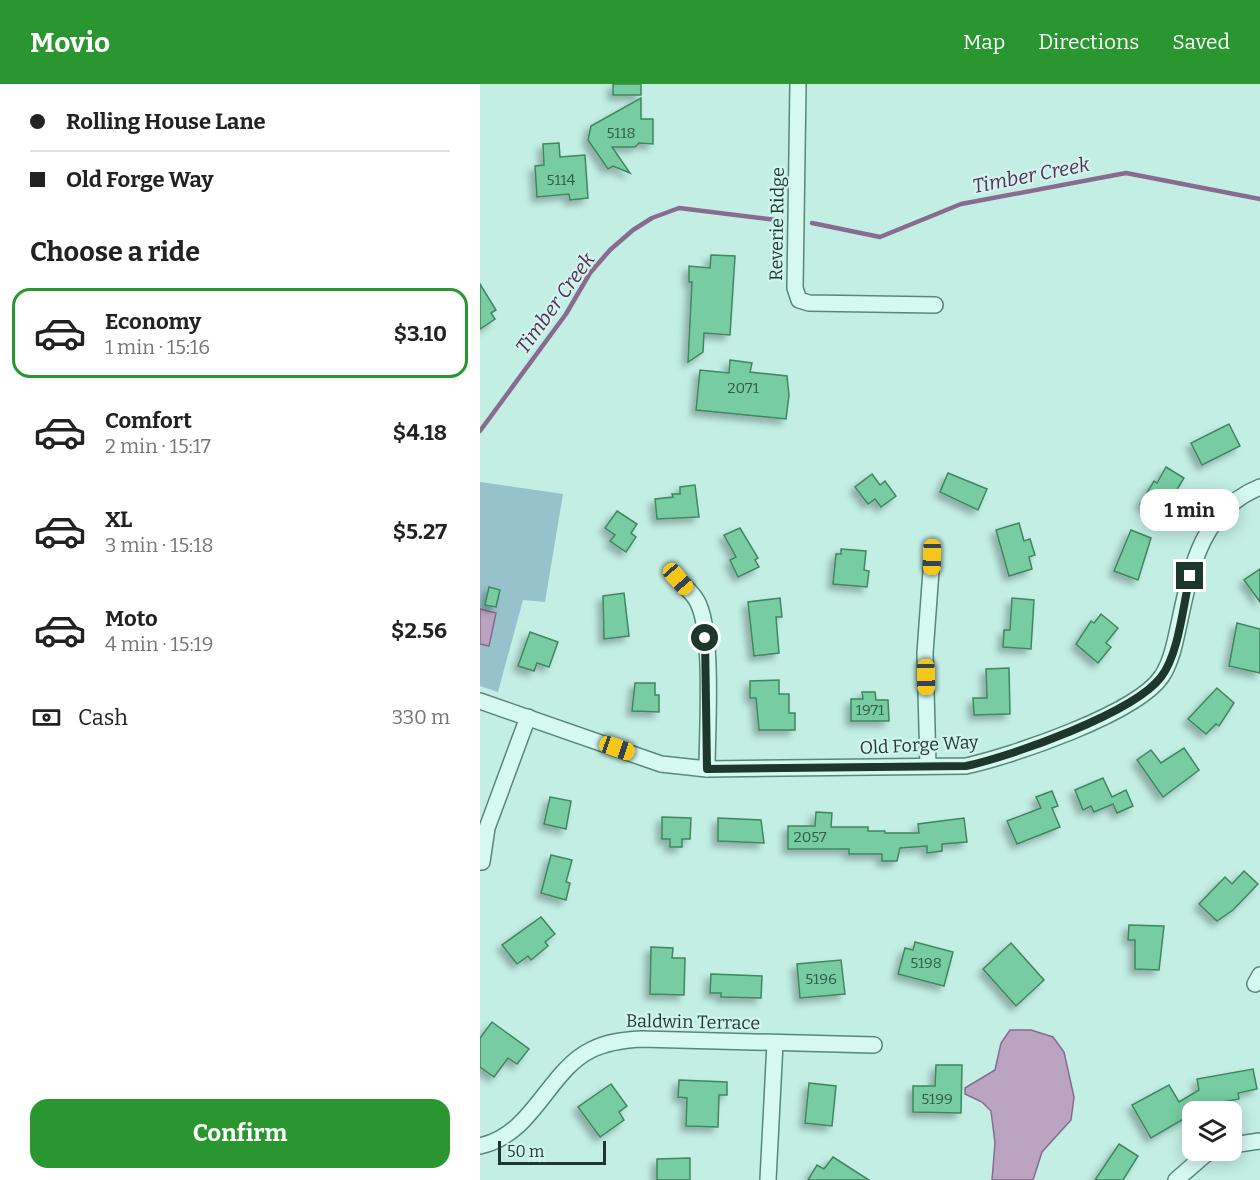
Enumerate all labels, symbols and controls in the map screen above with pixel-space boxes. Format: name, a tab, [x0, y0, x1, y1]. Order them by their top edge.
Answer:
text: Movio	[30, 26, 110, 59]
text: Map	[963, 29, 1005, 55]
text: Directions	[1038, 29, 1139, 55]
text: Saved	[1172, 29, 1230, 55]
text: Rolling House Lane	[66, 108, 266, 135]
house number: 5118	[606, 124, 636, 142]
water label: Timber Creek	[970, 152, 1092, 198]
text: Old Forge Way	[66, 166, 213, 193]
street label: Reverie Ridge	[765, 167, 789, 281]
house number: 5114	[547, 171, 576, 189]
text: Choose a ride	[30, 236, 200, 268]
water label: Timber Creek	[510, 248, 600, 358]
icon: car	[33, 306, 87, 360]
text: Economy	[105, 308, 201, 335]
text: $3.10	[394, 320, 447, 347]
text: 1 min · 15:16	[105, 335, 210, 359]
house number: 2071	[727, 379, 759, 397]
icon: car	[33, 405, 87, 459]
text: Comfort	[105, 407, 192, 434]
text: $4.18	[393, 419, 447, 446]
text: 2 min · 15:17	[105, 434, 211, 458]
callout: 1 min	[1140, 489, 1240, 531]
text: 1 min	[1164, 498, 1215, 522]
icon: car	[33, 504, 87, 558]
text: XL	[105, 506, 132, 533]
text: $5.27	[393, 518, 447, 545]
text: 3 min · 15:18	[105, 533, 213, 557]
car	[923, 539, 941, 575]
car	[659, 560, 697, 598]
route end	[1176, 562, 1203, 589]
icon: car	[33, 603, 87, 657]
text: Moto	[105, 605, 158, 632]
text: $2.56	[391, 617, 447, 644]
route start	[691, 624, 718, 651]
text: 4 min · 15:19	[105, 632, 213, 656]
car	[917, 659, 935, 695]
icon: cash	[30, 701, 63, 734]
house number: 1971	[856, 701, 884, 719]
text: Cash	[78, 704, 128, 731]
text: 330 m	[392, 705, 450, 729]
street label: Old Forge Way	[859, 731, 979, 759]
car	[597, 734, 637, 762]
house number: 2057	[793, 828, 827, 846]
house number: 5198	[910, 954, 942, 972]
house number: 5196	[805, 970, 837, 988]
street label: Baldwin Terrace	[626, 1010, 760, 1034]
house number: 5199	[921, 1090, 953, 1108]
button: Confirm	[30, 1099, 450, 1168]
map controls	[1182, 1101, 1242, 1161]
button: layers	[1182, 1101, 1242, 1161]
scale bar	[498, 1138, 606, 1166]
text: 50 m	[507, 1142, 544, 1161]

